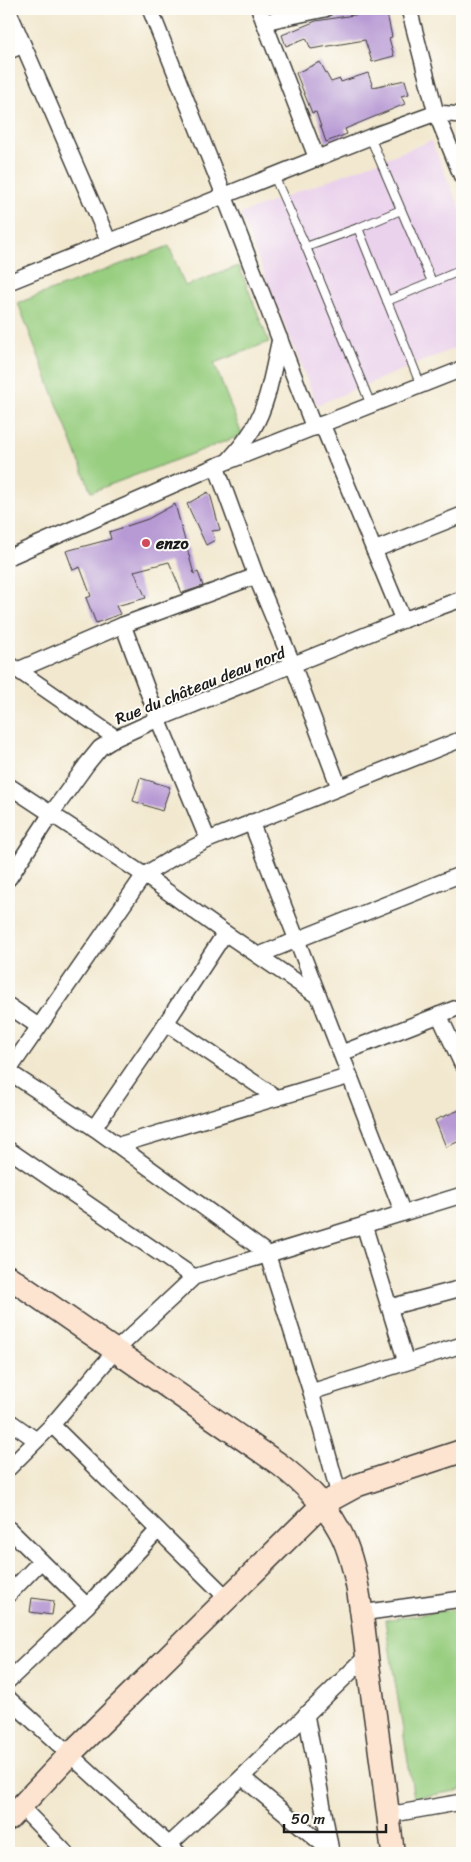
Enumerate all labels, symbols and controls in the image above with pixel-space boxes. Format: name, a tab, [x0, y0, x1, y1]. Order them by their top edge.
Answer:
place label: enzo	[155, 529, 189, 558]
marker: enzo	[140, 537, 152, 549]
street label: Rue du château deau nord	[111, 637, 291, 733]
scale bar	[284, 1802, 386, 1834]
text: 50 m	[291, 1806, 326, 1832]

